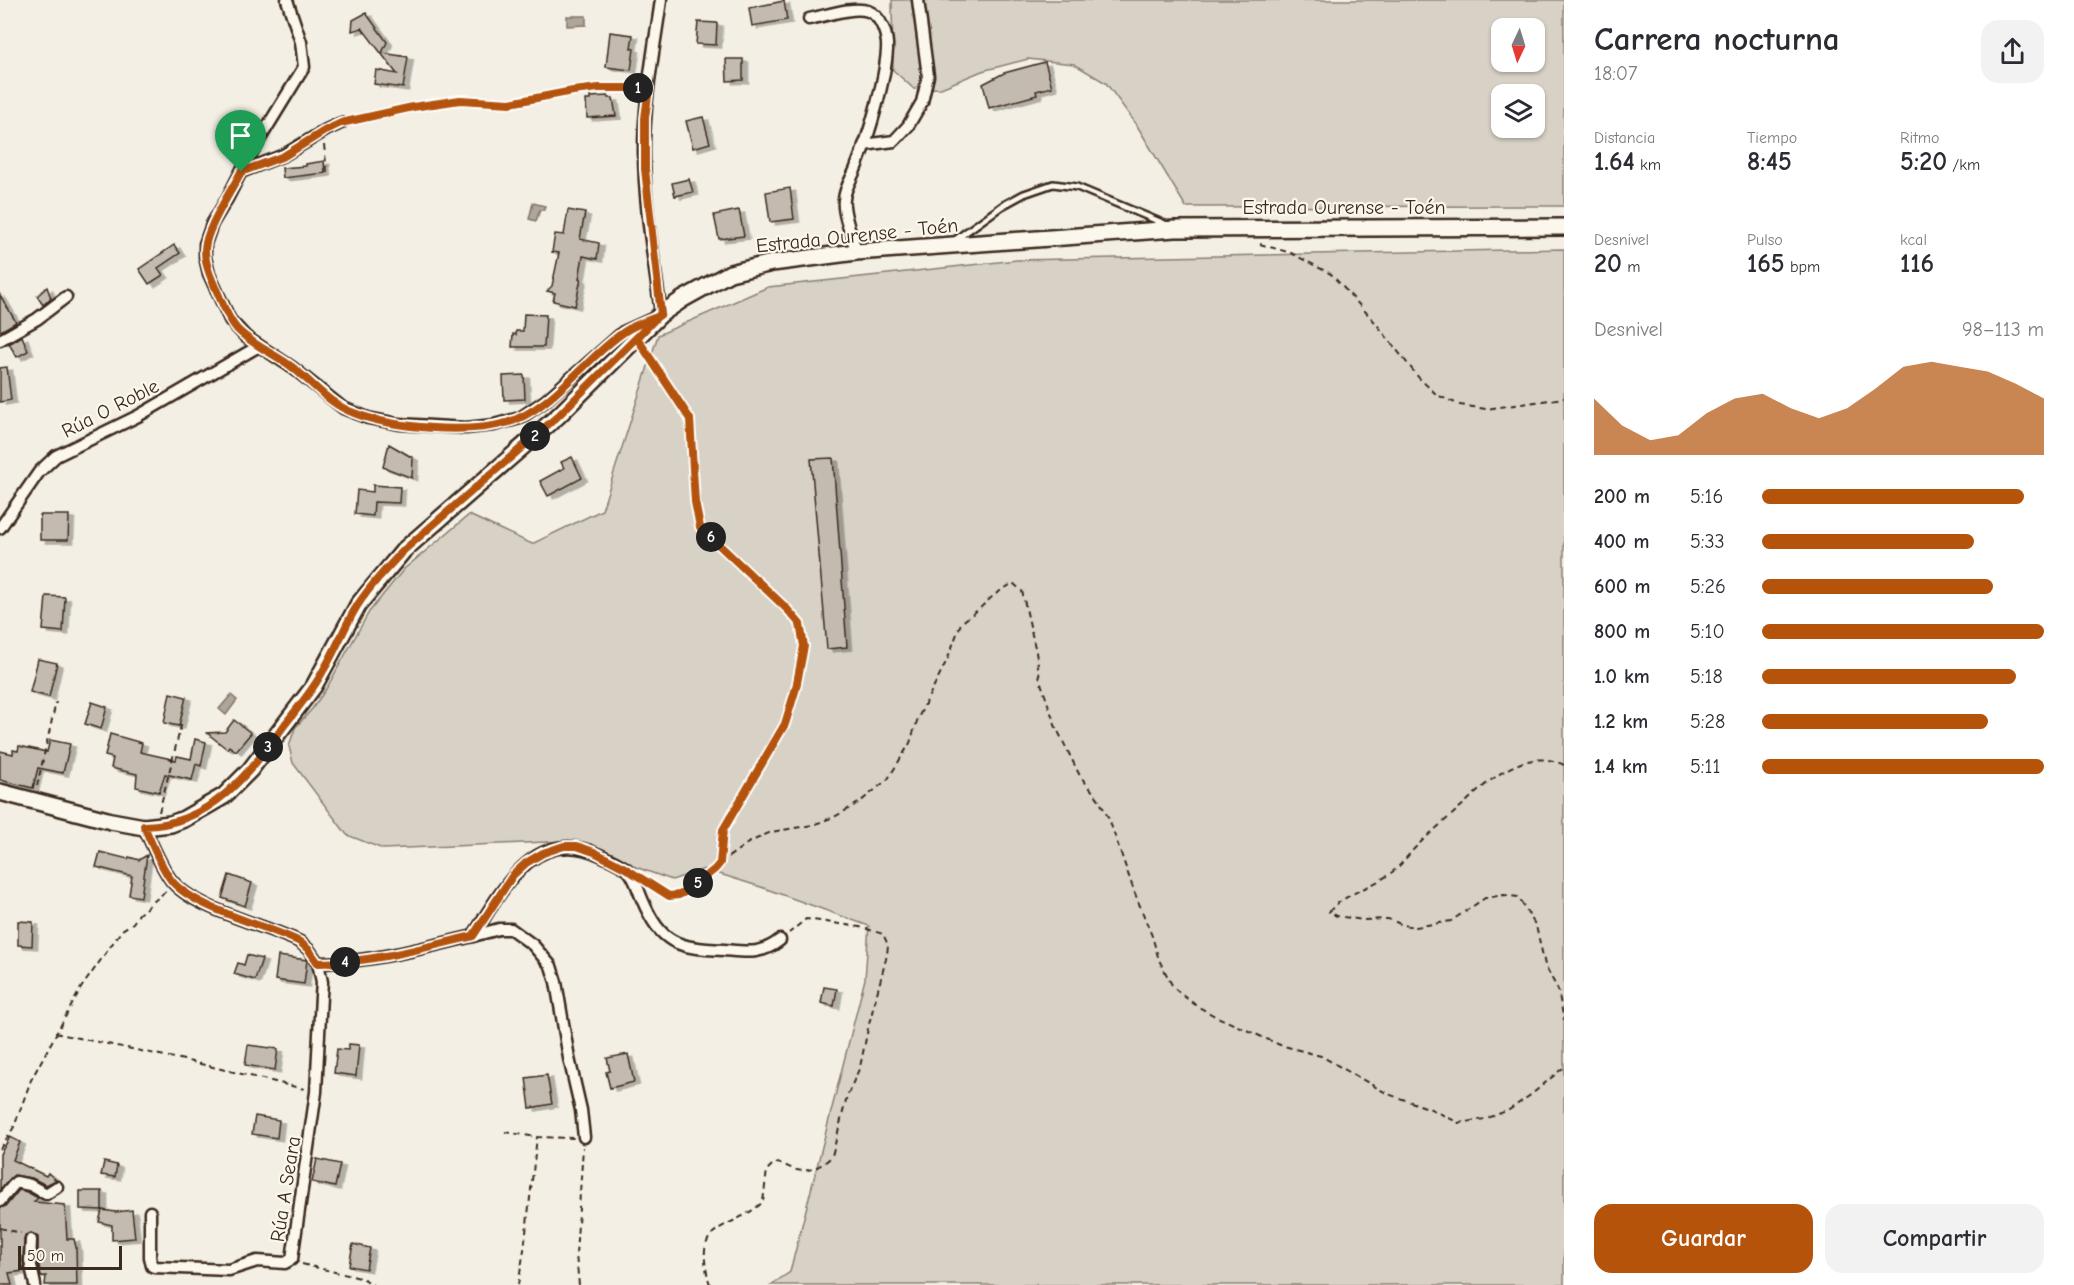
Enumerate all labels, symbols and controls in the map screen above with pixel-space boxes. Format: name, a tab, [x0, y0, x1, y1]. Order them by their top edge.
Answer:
north arrow	[1491, 18, 1545, 72]
map controls	[1491, 18, 1545, 138]
text: Carrera nocturna	[1594, 20, 1840, 58]
button: share	[1981, 20, 2044, 83]
text: 18:07	[1594, 62, 1637, 85]
pin: 1	[623, 73, 653, 103]
text: 1	[635, 79, 641, 97]
button: layers	[1491, 84, 1545, 138]
pin	[215, 110, 266, 172]
icon: arrive	[224, 119, 257, 152]
text: Distancia	[1594, 129, 1655, 147]
text: Tiempo	[1747, 129, 1797, 147]
text: Ritmo	[1900, 129, 1939, 147]
text: 1.64	[1594, 147, 1635, 177]
text: 8:45	[1747, 147, 1792, 177]
text: 5:20	[1900, 147, 1947, 177]
text: km	[1635, 156, 1661, 174]
text: /km	[1947, 156, 1980, 174]
street label: Estrada Ourense - Toén	[1242, 196, 1446, 219]
street label: Estrada Ourense - Toén	[755, 213, 959, 258]
text: Desnivel	[1594, 231, 1649, 249]
text: Pulso	[1747, 231, 1783, 249]
text: kcal	[1900, 231, 1927, 249]
text: 20	[1594, 249, 1622, 279]
text: 165	[1747, 249, 1785, 279]
text: 116	[1900, 249, 1934, 279]
text: m	[1622, 258, 1640, 276]
text: bpm	[1785, 258, 1820, 276]
text: Desnivel	[1594, 318, 1663, 341]
text: 98–113 m	[1962, 318, 2044, 341]
street label: Rúa O Roble	[58, 374, 163, 443]
pin: 2	[520, 421, 550, 451]
text: 2	[531, 427, 539, 445]
text: 200 m	[1594, 485, 1650, 508]
text: 5:16	[1690, 485, 1723, 508]
pin: 6	[696, 522, 726, 552]
text: 6	[707, 528, 715, 546]
text: 400 m	[1594, 530, 1649, 553]
text: 5:33	[1690, 530, 1725, 553]
text: 600 m	[1594, 575, 1650, 598]
text: 5:26	[1690, 575, 1726, 598]
text: 800 m	[1594, 620, 1650, 643]
text: 5:10	[1690, 620, 1725, 643]
text: 1.0 km	[1594, 665, 1650, 688]
text: 5:18	[1690, 665, 1723, 688]
text: 1.2 km	[1594, 710, 1648, 733]
text: 5:28	[1690, 710, 1725, 733]
pin: 3	[253, 732, 283, 762]
text: 3	[264, 738, 272, 756]
text: 1.4 km	[1594, 755, 1648, 778]
text: 5:11	[1690, 755, 1720, 778]
pin: 5	[683, 868, 713, 898]
text: 5	[694, 874, 702, 892]
pin: 4	[330, 947, 360, 977]
text: 4	[341, 953, 349, 971]
street label: Rúa A Seara	[266, 1135, 305, 1244]
button: Guardar	[1594, 1204, 1813, 1273]
button: Compartir	[1825, 1204, 2044, 1273]
scale bar	[18, 1243, 122, 1270]
text: 50 m	[27, 1247, 64, 1265]

